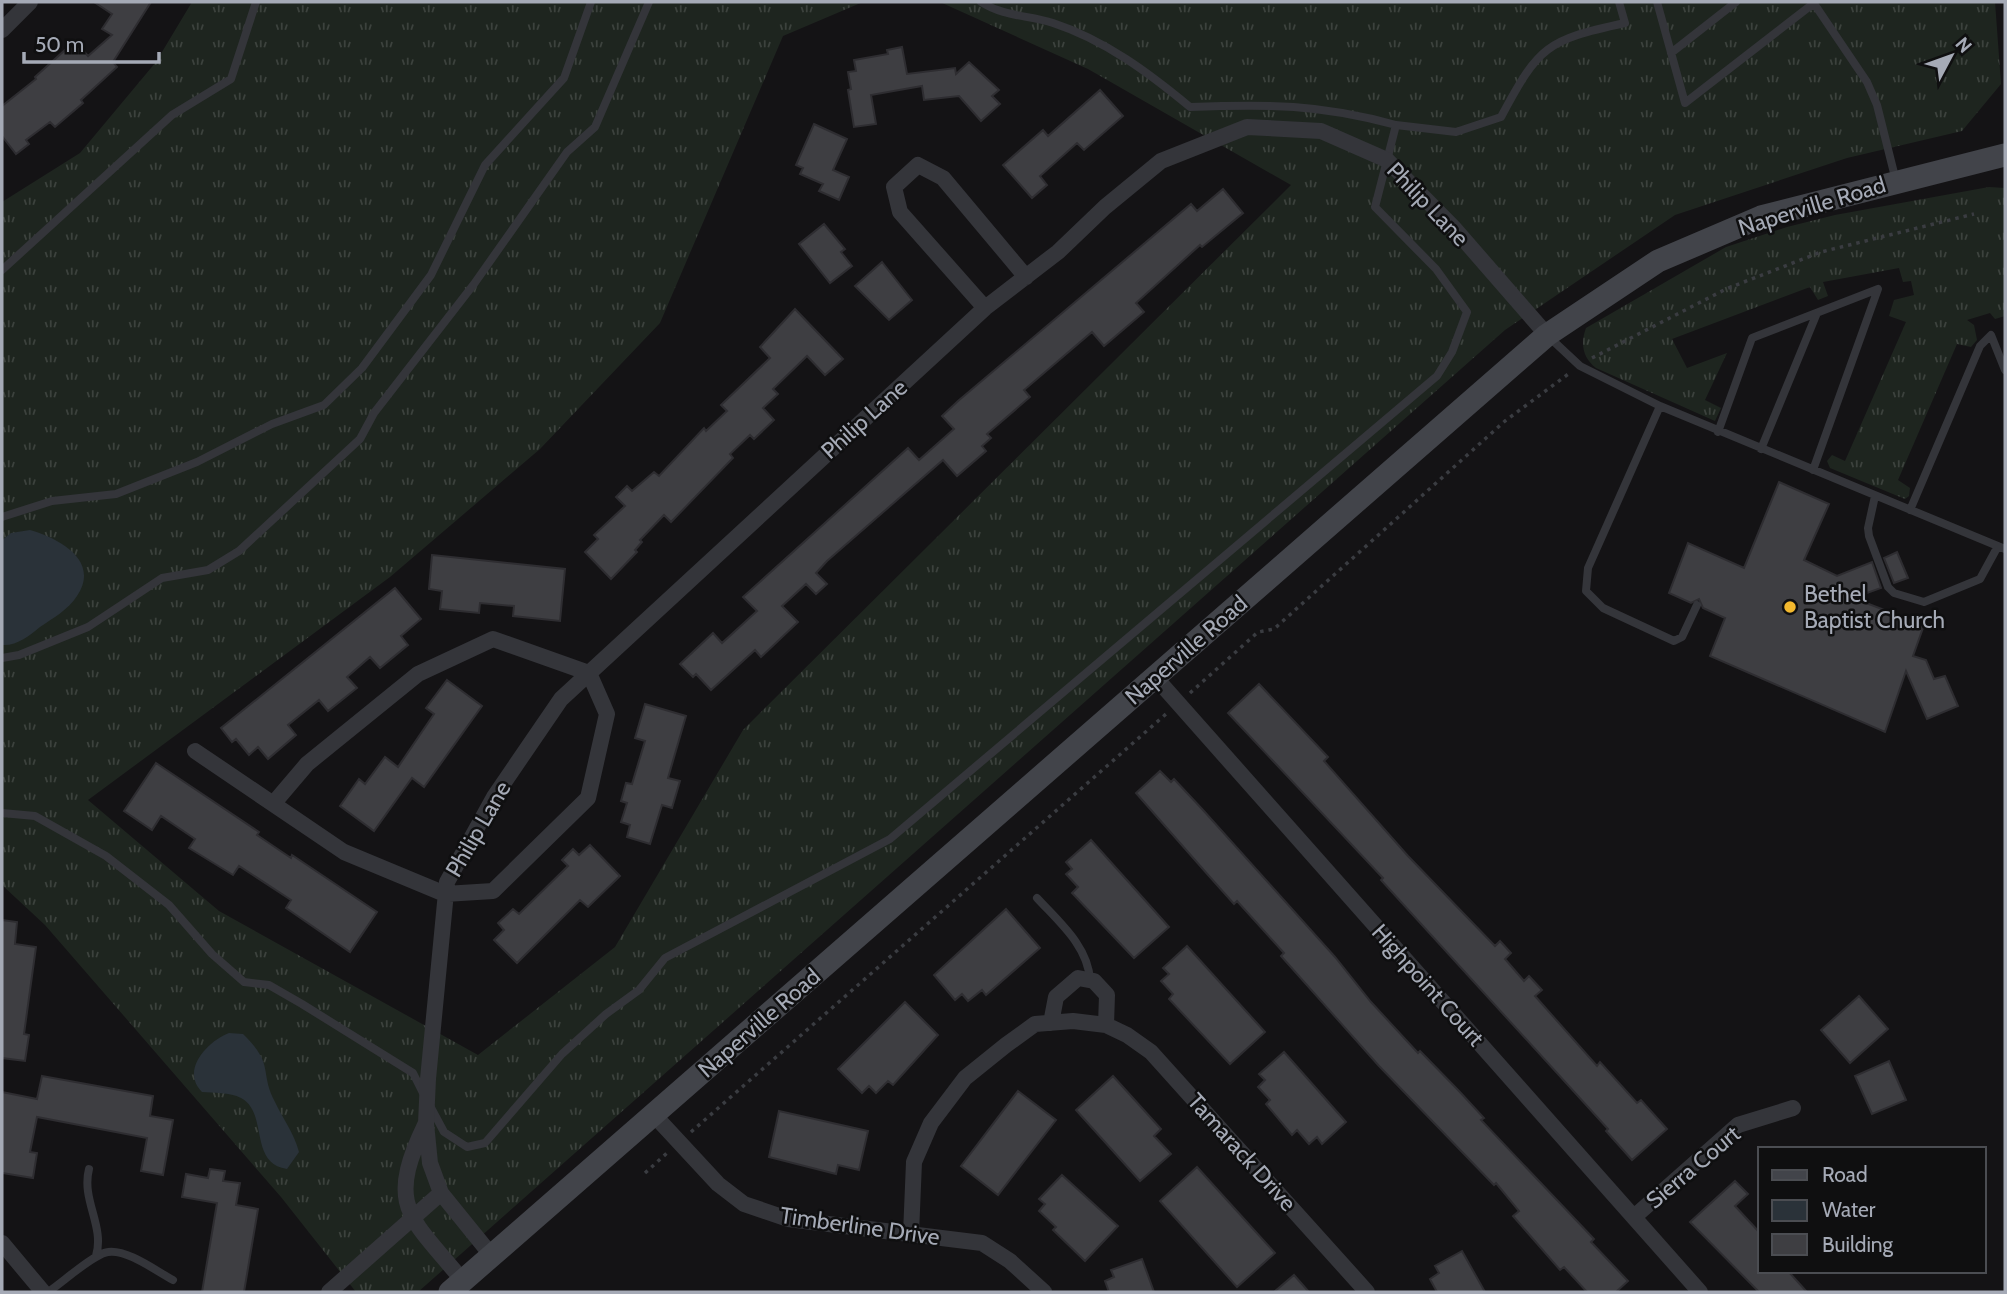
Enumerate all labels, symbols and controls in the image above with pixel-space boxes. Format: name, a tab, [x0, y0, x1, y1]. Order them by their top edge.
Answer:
scale bar	[24, 21, 159, 65]
north arrow	[1916, 21, 1986, 91]
text: 50 m	[35, 32, 84, 57]
text: N	[1950, 33, 1977, 58]
street label: Philip Lane	[1381, 156, 1475, 252]
street label: Naperville Road	[1735, 170, 1889, 242]
street label: Philip Lane	[815, 373, 913, 465]
place label: Bethel Baptist Church	[1804, 580, 1945, 634]
street label: Naperville Road	[1119, 589, 1253, 711]
marker: Bethel Baptist Church	[1782, 599, 1798, 615]
street label: Philip Lane	[439, 776, 517, 882]
street label: Highpoint Court	[1366, 918, 1490, 1052]
street label: Naperville Road	[692, 962, 826, 1084]
street label: Tamarack Drive	[1182, 1087, 1302, 1217]
street label: Sierra Court	[1640, 1119, 1746, 1214]
legend	[1758, 1147, 1986, 1273]
text: Road	[1822, 1162, 1868, 1187]
text: Water	[1822, 1197, 1876, 1222]
street label: Timberline Drive	[779, 1201, 942, 1251]
text: Building	[1822, 1232, 1894, 1257]

